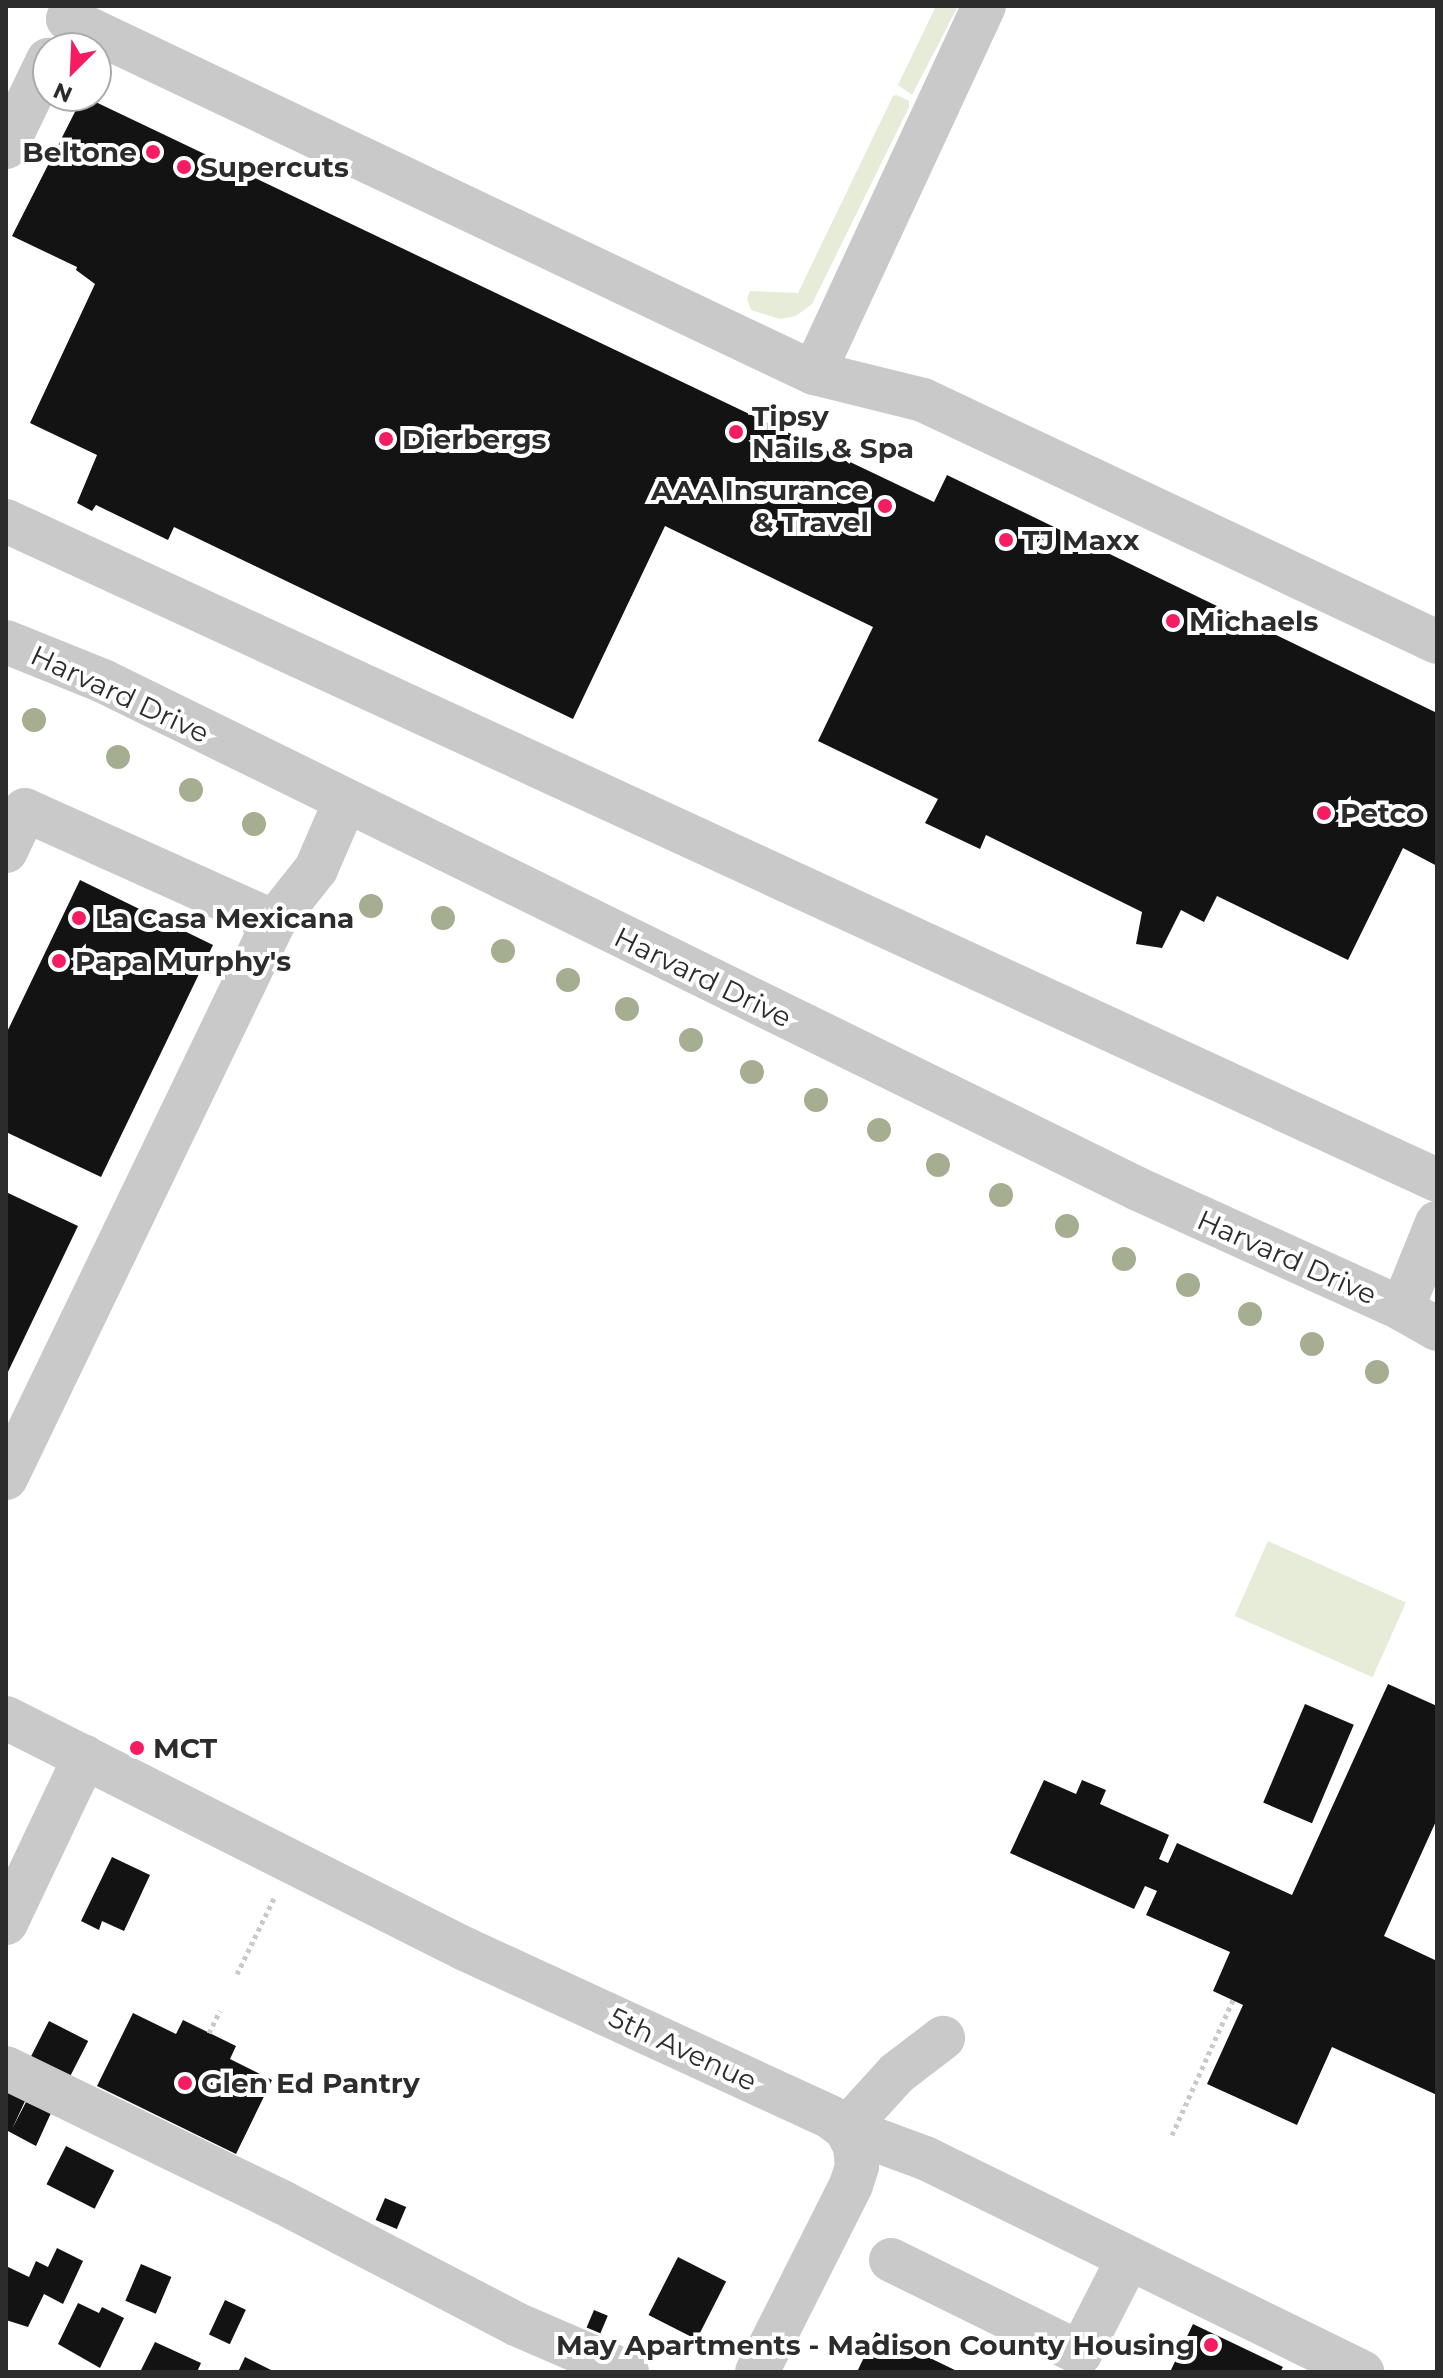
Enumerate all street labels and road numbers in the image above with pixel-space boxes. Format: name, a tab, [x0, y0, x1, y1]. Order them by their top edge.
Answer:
street label: Harvard Drive	[26, 638, 214, 750]
street label: Harvard Drive	[609, 920, 797, 1034]
street label: Harvard Drive	[1192, 1202, 1382, 1312]
street label: 5th Avenue	[604, 2000, 762, 2098]

